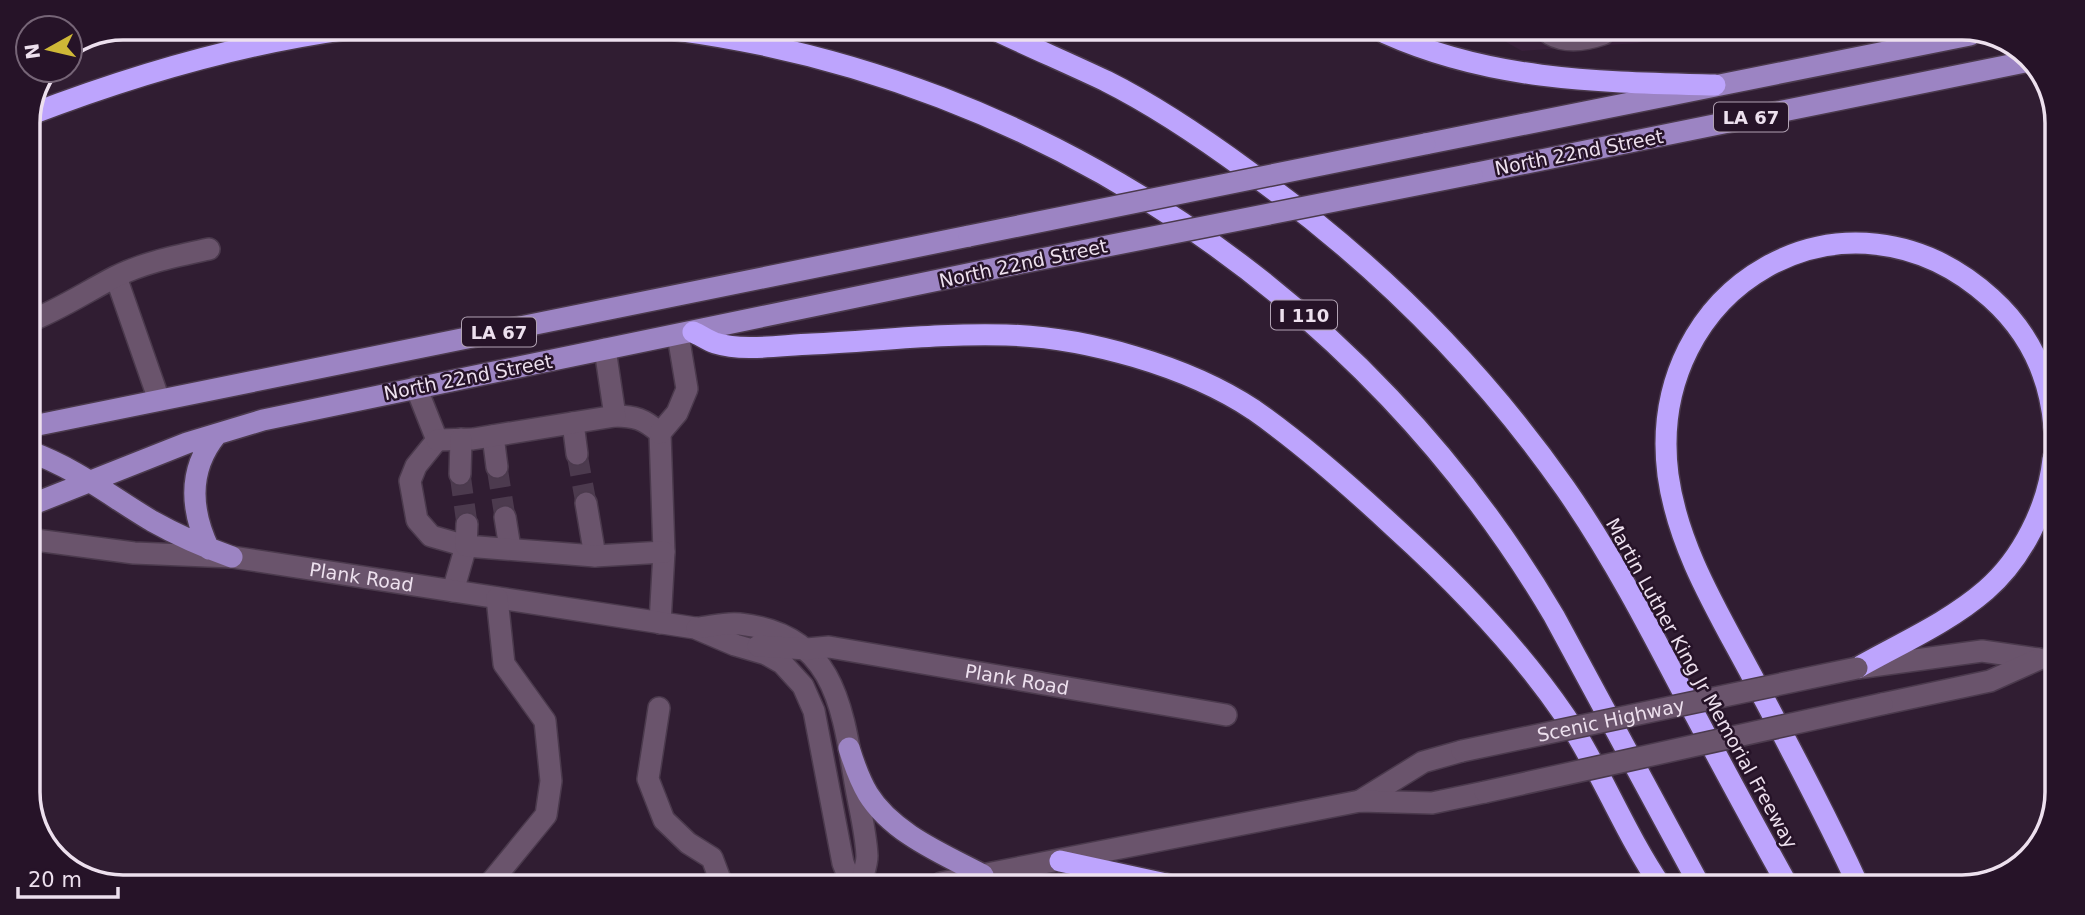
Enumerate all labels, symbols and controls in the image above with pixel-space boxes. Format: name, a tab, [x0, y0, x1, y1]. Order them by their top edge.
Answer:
north arrow	[14, 14, 84, 84]
text: N	[20, 42, 44, 61]
road number: LA 67	[1714, 103, 1788, 132]
street label: North 22nd Street	[1493, 125, 1665, 179]
street label: North 22nd Street	[937, 234, 1109, 292]
road number: I 110	[1271, 300, 1337, 330]
road number: LA 67	[462, 318, 536, 346]
street label: North 22nd Street	[382, 350, 554, 404]
street label: Martin Luther King Jr Memorial Freeway	[1602, 514, 1802, 852]
street label: Plank Road	[308, 558, 415, 596]
street label: Plank Road	[963, 659, 1071, 699]
street label: Scenic Highway	[1535, 694, 1687, 746]
scale bar	[18, 856, 117, 900]
text: 20 m	[28, 868, 82, 892]

